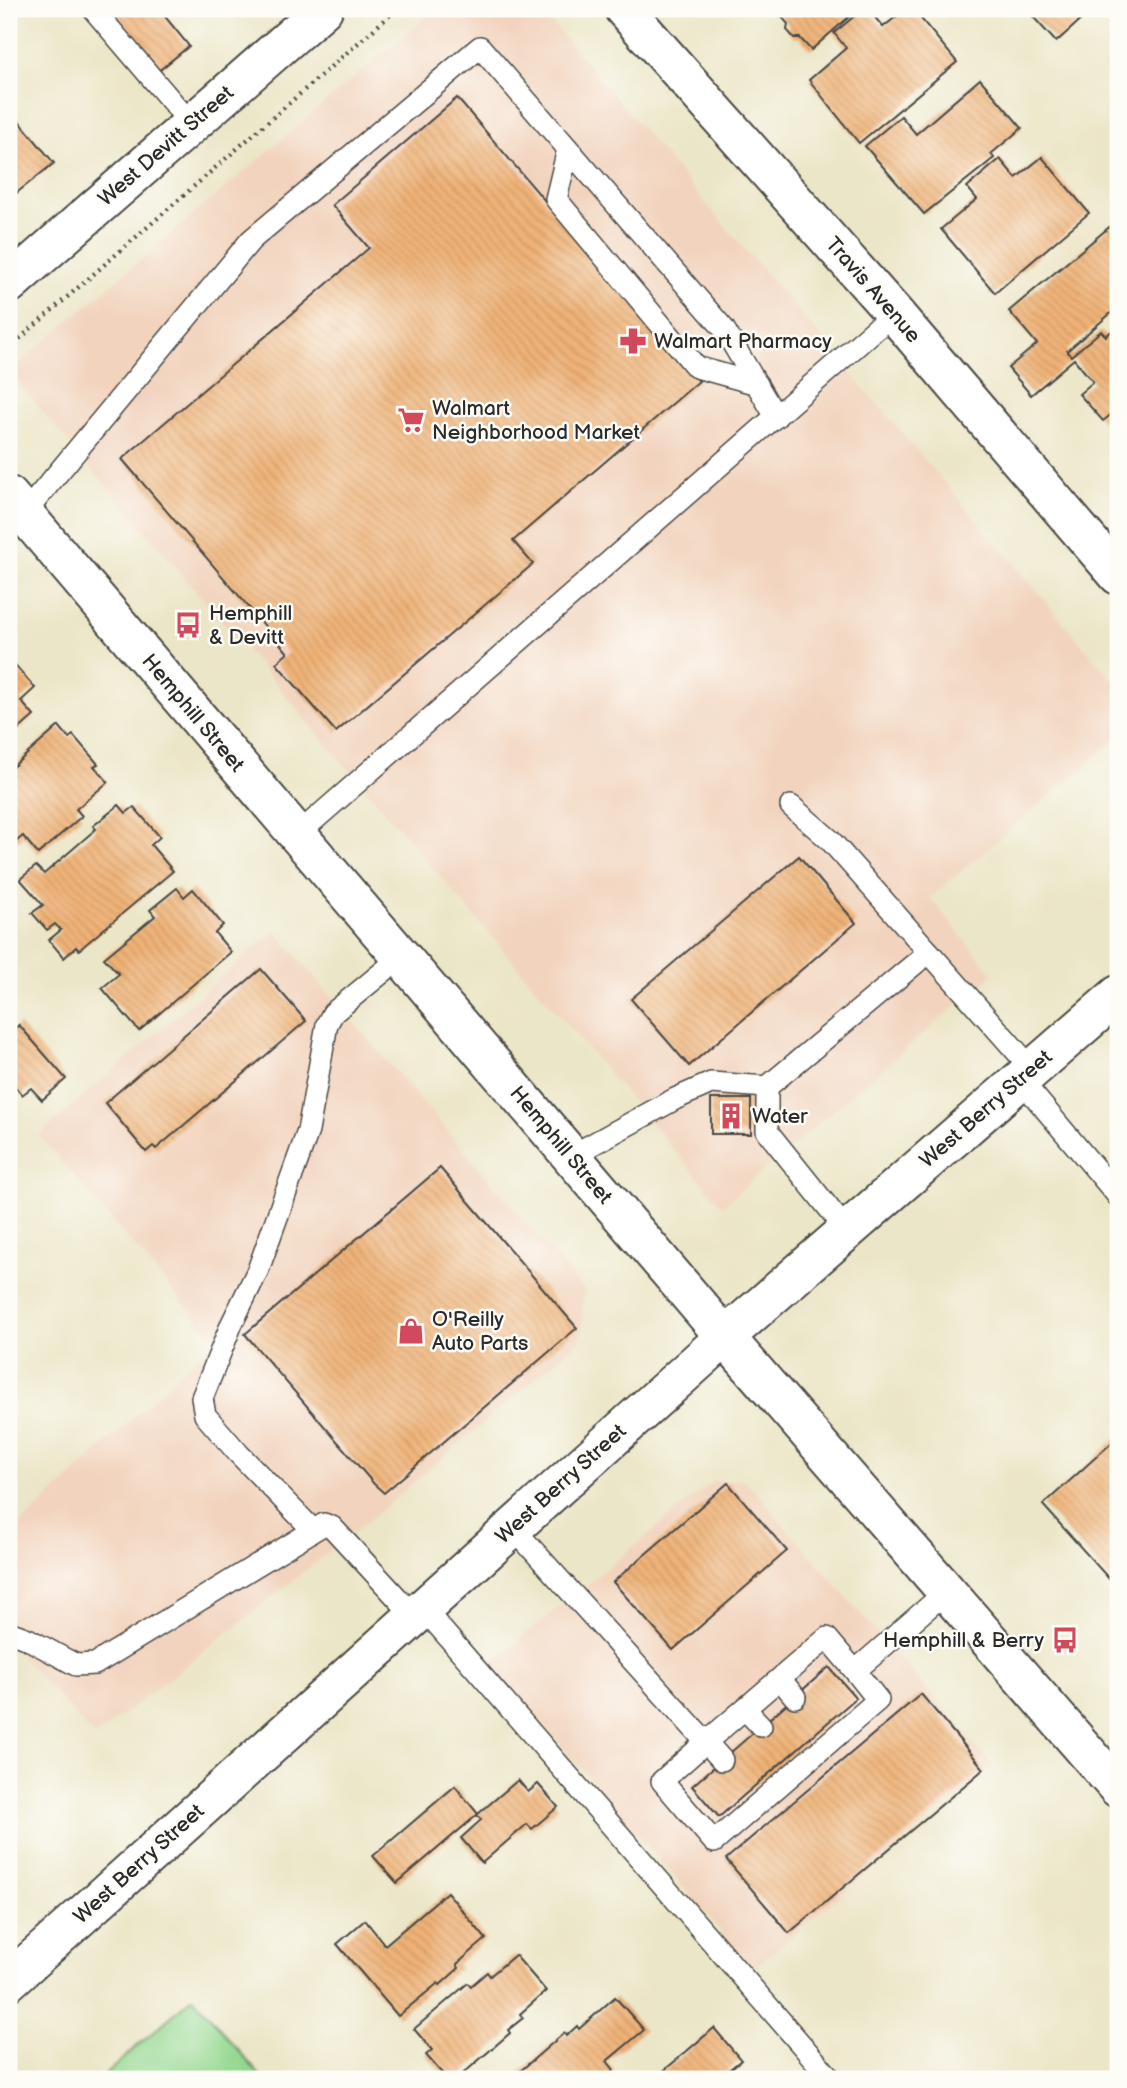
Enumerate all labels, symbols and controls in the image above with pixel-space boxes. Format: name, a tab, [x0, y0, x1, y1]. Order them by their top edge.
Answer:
street label: West Devitt Street	[93, 80, 239, 212]
street label: Travis Avenue	[820, 232, 926, 348]
pharmacy icon: Walmart Pharmacy	[618, 326, 648, 356]
place label: Walmart Pharmacy	[654, 329, 832, 354]
place label: Walmart Neighborhood Market	[432, 396, 641, 445]
supermarket icon: Walmart Neighborhood Market	[396, 405, 426, 435]
place label: Hemphill & Devitt	[209, 601, 292, 650]
bus stop icon: Hemphill & Devitt	[173, 610, 203, 640]
street label: Hemphill Street	[136, 649, 250, 777]
street label: West Berry Street	[915, 1044, 1058, 1173]
street label: Hemphill Street	[504, 1081, 618, 1209]
building icon: Water	[716, 1101, 746, 1131]
place label: Water	[752, 1104, 808, 1129]
place label: O'Reilly Auto Parts	[432, 1307, 528, 1356]
shop icon: O'Reilly Auto Parts	[396, 1316, 426, 1346]
street label: West Berry Street	[491, 1418, 632, 1549]
bus stop icon: Hemphill & Berry	[1050, 1625, 1080, 1655]
place label: Hemphill & Berry	[883, 1628, 1044, 1653]
street label: West Berry Street	[69, 1798, 210, 1929]

